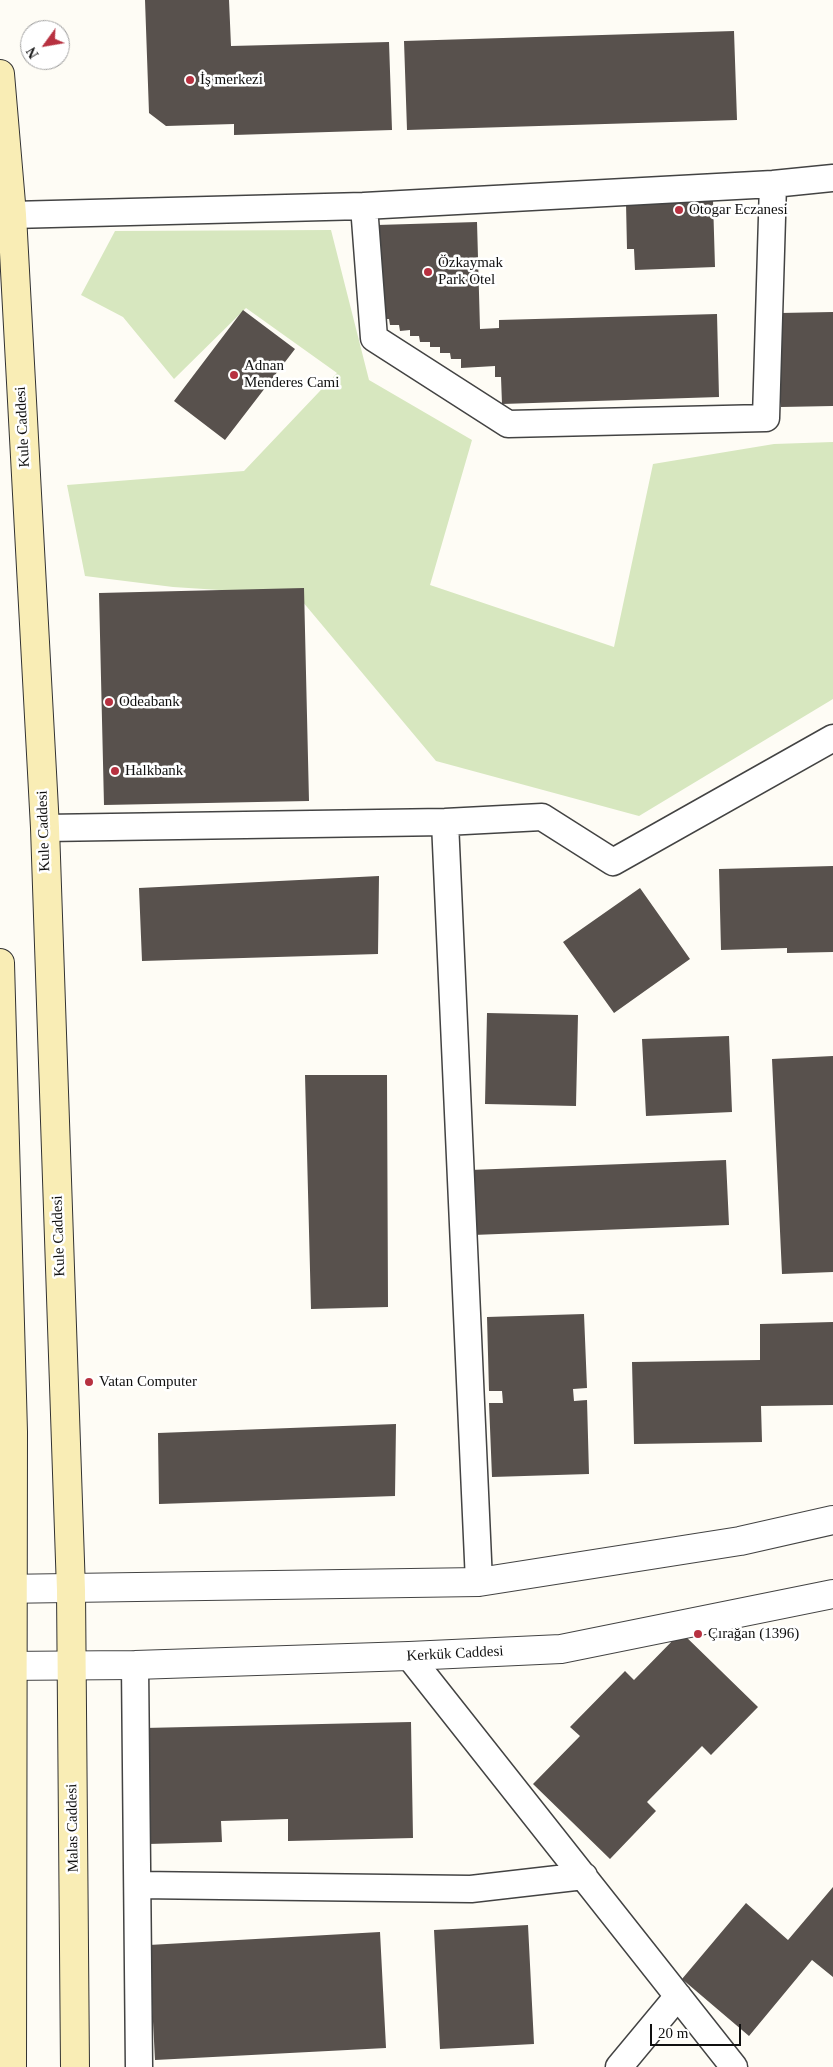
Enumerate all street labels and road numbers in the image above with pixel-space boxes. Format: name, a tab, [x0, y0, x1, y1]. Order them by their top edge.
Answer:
street label: Kule Caddesi	[12, 386, 34, 468]
street label: Kule Caddesi	[34, 790, 54, 872]
street label: Kule Caddesi	[49, 1195, 69, 1277]
street label: Kerkük Caddesi	[406, 1642, 504, 1666]
street label: Malas Caddesi	[63, 1783, 83, 1873]

